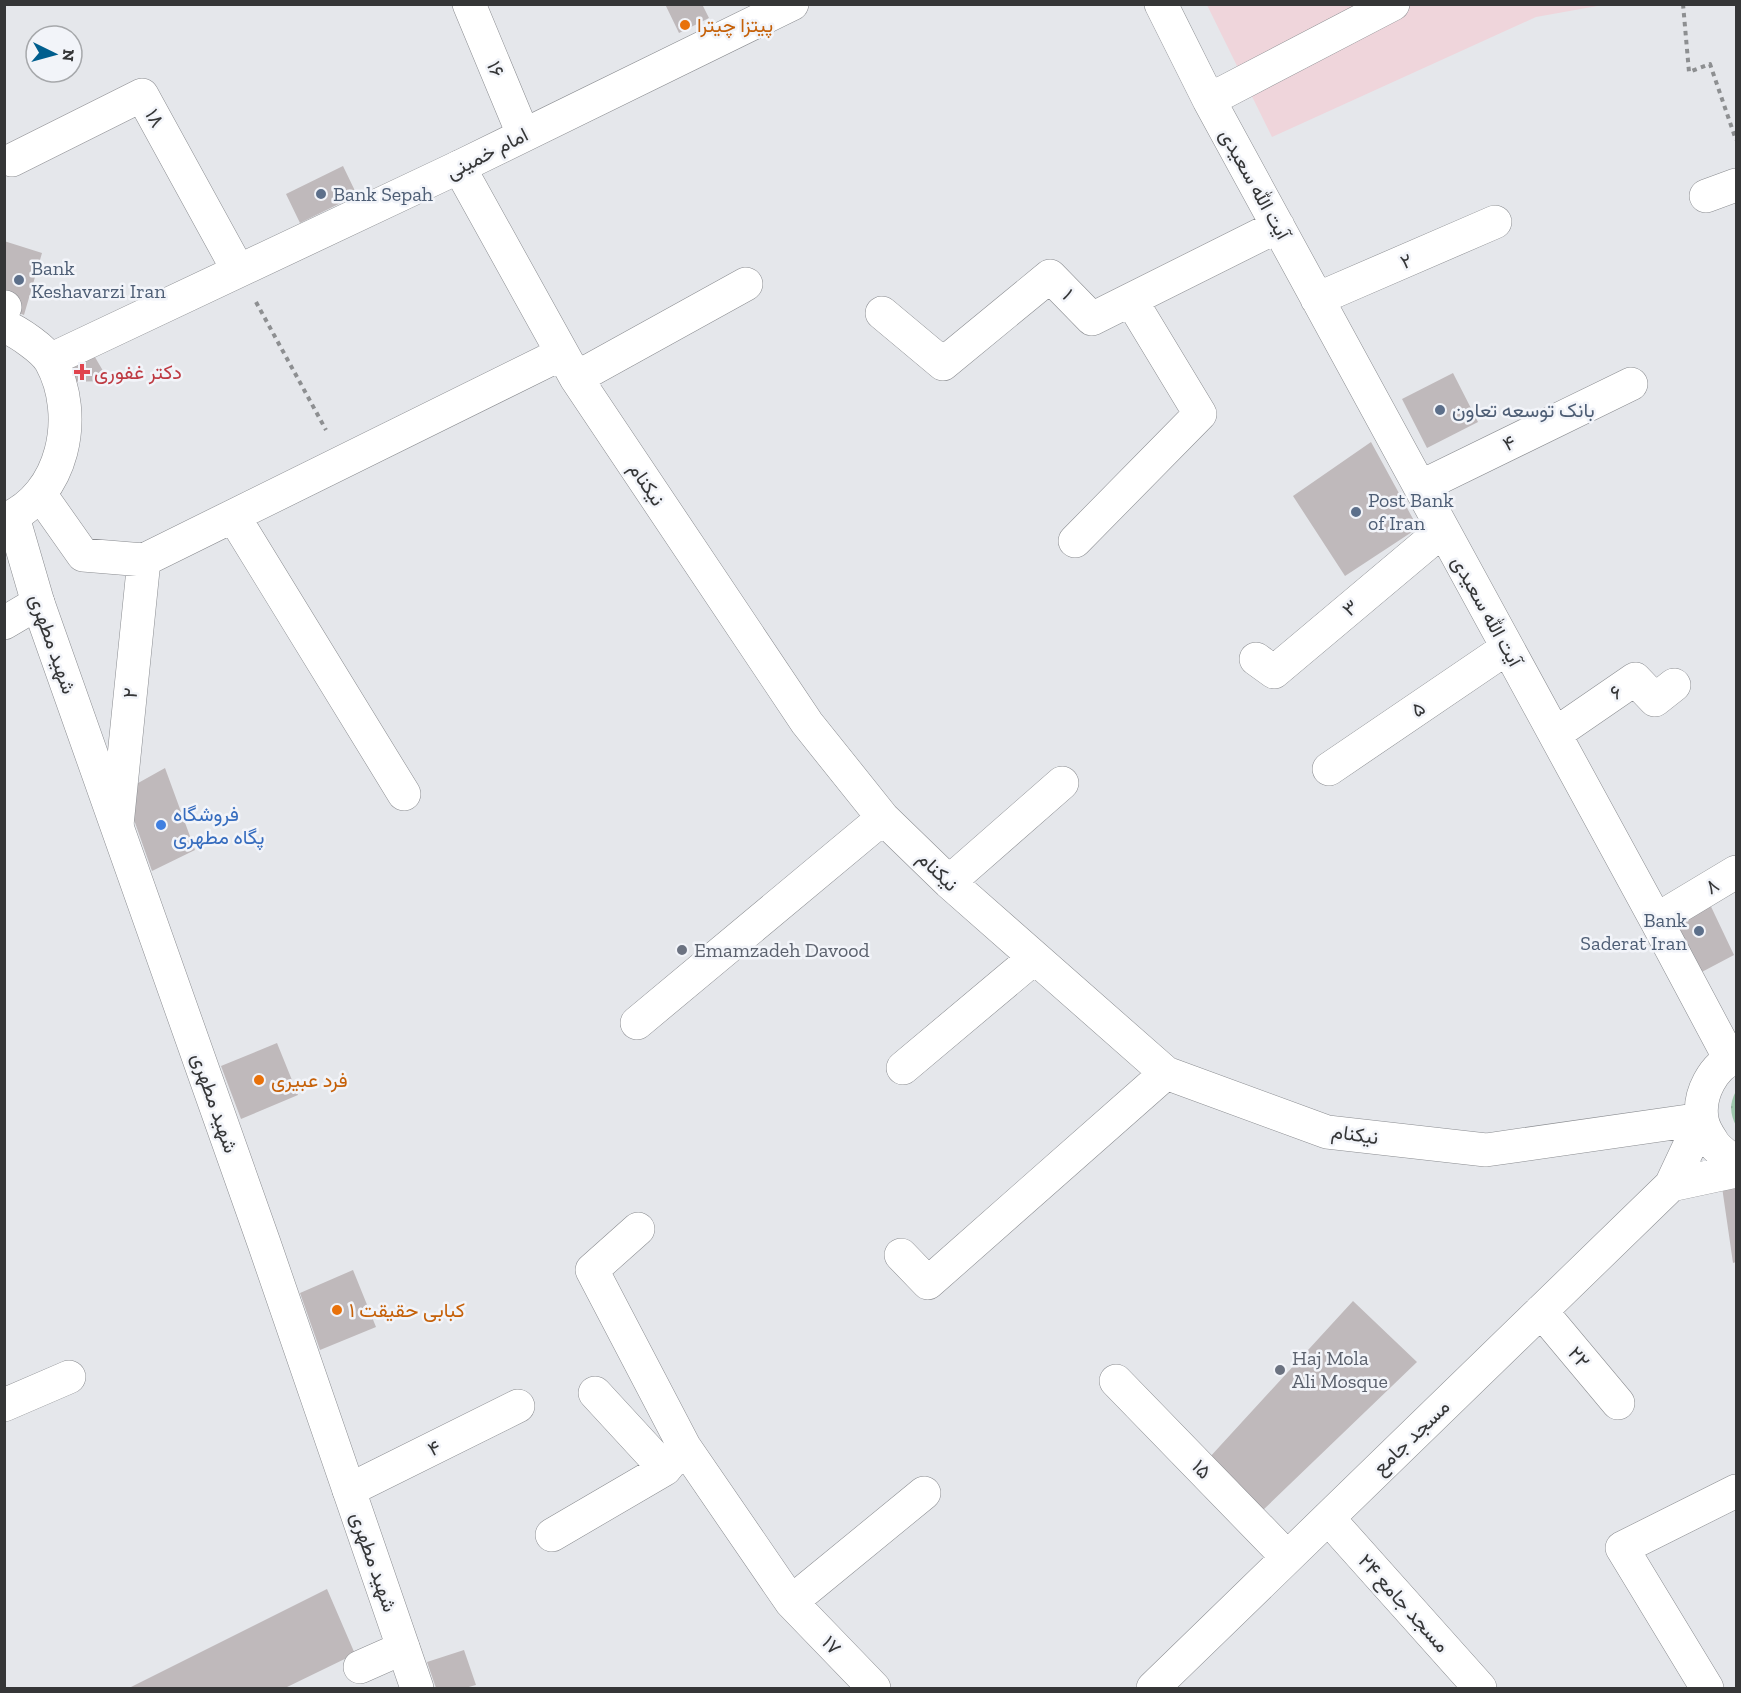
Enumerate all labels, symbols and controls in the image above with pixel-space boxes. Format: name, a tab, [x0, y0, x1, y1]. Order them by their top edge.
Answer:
place label: پیتزا چیترا	[697, 13, 773, 39]
marker: پیتزا چیترا	[678, 18, 692, 32]
north arrow	[24, 24, 84, 84]
text: N	[58, 48, 78, 62]
street label: ۱۶	[482, 57, 510, 81]
street label: ۱۸	[140, 105, 170, 131]
street label: امام خمینی	[442, 122, 532, 185]
street label: آیت الله سعیدی	[1215, 124, 1296, 245]
place label: Bank Sepah	[333, 182, 434, 206]
marker: Bank Sepah	[314, 187, 328, 201]
street label: ۲	[1396, 248, 1416, 274]
place label: Bank Keshavarzi Iran	[31, 256, 166, 303]
marker: Bank Keshavarzi Iran	[12, 273, 26, 287]
street label: ۱	[1057, 284, 1079, 304]
place label: دکتر غفوری	[94, 360, 182, 385]
marker: دکتر غفوری	[75, 365, 89, 379]
place label: بانک توسعه تعاون	[1452, 398, 1595, 423]
marker: بانک توسعه تعاون	[1433, 403, 1447, 417]
street label: ۴	[1499, 430, 1519, 456]
street label: نیکنام	[623, 458, 670, 511]
place label: Post Bank of Iran	[1368, 488, 1454, 535]
marker: Post Bank of Iran	[1349, 505, 1363, 519]
street label: آیت الله سعیدی	[1447, 551, 1528, 672]
street label: شهید مطهری	[24, 591, 81, 697]
street label: ۳	[1337, 595, 1363, 621]
street label: ۶	[1605, 679, 1627, 705]
street label: ۲	[118, 687, 142, 699]
street label: ۵	[1406, 696, 1430, 722]
place label: فروشگاه پگاه مطهری	[173, 802, 265, 851]
marker: فروشگاه پگاه مطهری	[154, 818, 168, 832]
street label: نیکنام	[912, 846, 963, 897]
street label: ۸	[1701, 873, 1723, 899]
place label: Bank Saderat Iran	[1580, 908, 1688, 955]
marker: Bank Saderat Iran	[1692, 924, 1706, 938]
place label: Emamzadeh Davood	[694, 938, 869, 962]
marker: Emamzadeh Davood	[675, 943, 689, 957]
street label: شهید مطهری	[186, 1050, 243, 1156]
place label: فرد عبیری	[271, 1068, 348, 1093]
marker: فرد عبیری	[252, 1073, 266, 1087]
street label: نیکنام	[1330, 1119, 1380, 1150]
place label: کبابی حقیقت ۱	[349, 1298, 465, 1322]
marker: کبابی حقیقت ۱	[330, 1303, 344, 1317]
street label: ۲۲	[1563, 1341, 1595, 1373]
place label: Haj Mola Ali Mosque	[1292, 1346, 1388, 1393]
marker: Haj Mola Ali Mosque	[1273, 1363, 1287, 1377]
street label: مسجد جامع	[1368, 1394, 1456, 1481]
street label: ۴	[424, 1435, 444, 1461]
street label: ۱۵	[1187, 1454, 1217, 1484]
street label: شهید مطهری	[345, 1509, 402, 1615]
street label: ۲۴ مسجد جامع	[1352, 1549, 1454, 1658]
street label: ۱۷	[817, 1630, 847, 1660]

